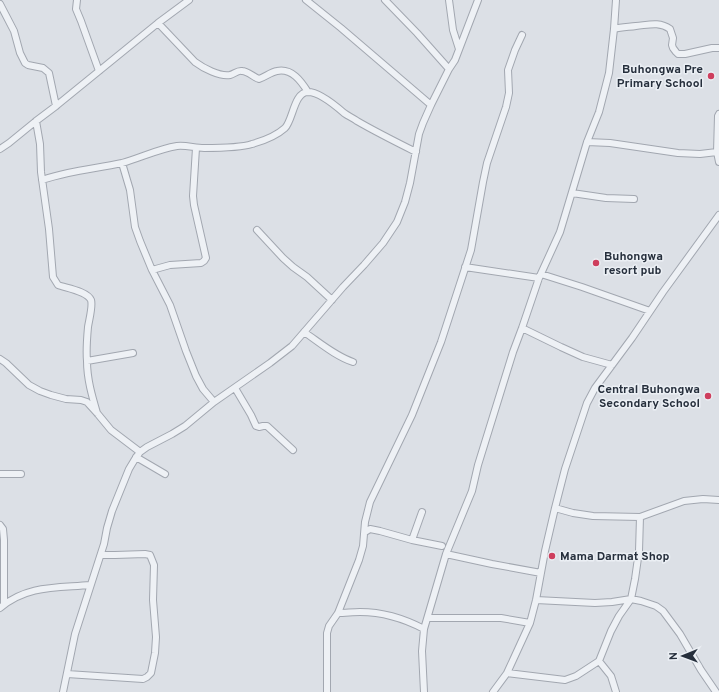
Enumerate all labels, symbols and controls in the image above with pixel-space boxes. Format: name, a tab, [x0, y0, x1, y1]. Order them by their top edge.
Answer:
place label: Buhongwa Pre Primary School	[617, 62, 703, 92]
marker: Buhongwa Pre Primary School	[706, 71, 716, 81]
place label: Buhongwa resort pub	[604, 249, 663, 279]
marker: Buhongwa resort pub	[591, 258, 601, 268]
place label: Central Buhongwa Secondary School	[598, 382, 700, 412]
marker: Central Buhongwa Secondary School	[703, 391, 713, 401]
place label: Mama Darmat Shop	[560, 549, 670, 565]
marker: Mama Darmat Shop	[547, 551, 557, 561]
north arrow	[663, 636, 703, 676]
text: N	[667, 652, 681, 660]

